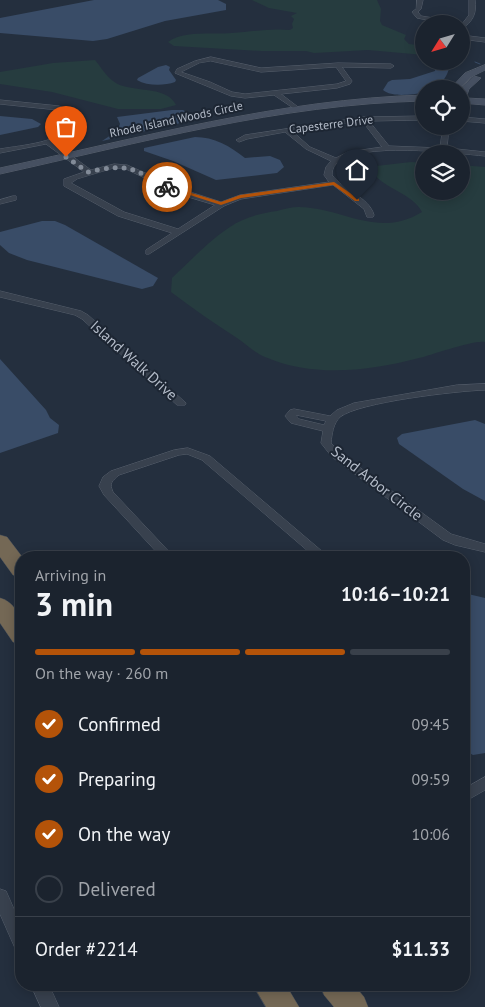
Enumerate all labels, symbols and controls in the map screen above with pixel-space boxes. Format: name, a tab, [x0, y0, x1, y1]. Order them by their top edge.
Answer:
north arrow	[415, 15, 470, 70]
map controls	[415, 15, 470, 200]
button: locate	[415, 80, 470, 135]
street label: Rhode Island Woods Circle	[108, 98, 244, 140]
pin	[45, 106, 87, 157]
street label: Capesterre Drive	[288, 111, 374, 137]
icon: bag	[52, 113, 80, 141]
button: layers	[415, 145, 470, 200]
pin	[336, 149, 378, 200]
icon: home	[343, 156, 371, 184]
courier	[142, 162, 192, 212]
icon: bike	[153, 173, 181, 201]
street label: Island Walk Drive	[87, 316, 181, 404]
street label: Sand Arbor Circle	[328, 441, 426, 525]
text: Arriving in	[35, 565, 106, 585]
text: 10:16–10:21	[341, 582, 450, 606]
text: 3 min	[35, 583, 113, 625]
text: On the way · 260 m	[35, 663, 168, 683]
icon: check	[35, 710, 63, 738]
text: Confirmed	[78, 712, 161, 736]
text: 09:45	[412, 714, 450, 734]
icon: check	[35, 765, 63, 793]
text: Preparing	[78, 767, 156, 791]
text: 09:59	[412, 769, 450, 789]
icon: check	[35, 820, 63, 848]
text: On the way	[78, 822, 170, 846]
text: 10:06	[412, 824, 450, 844]
text: Delivered	[78, 877, 156, 901]
text: Order #2214	[35, 937, 138, 961]
text: $11.33	[391, 937, 450, 961]

